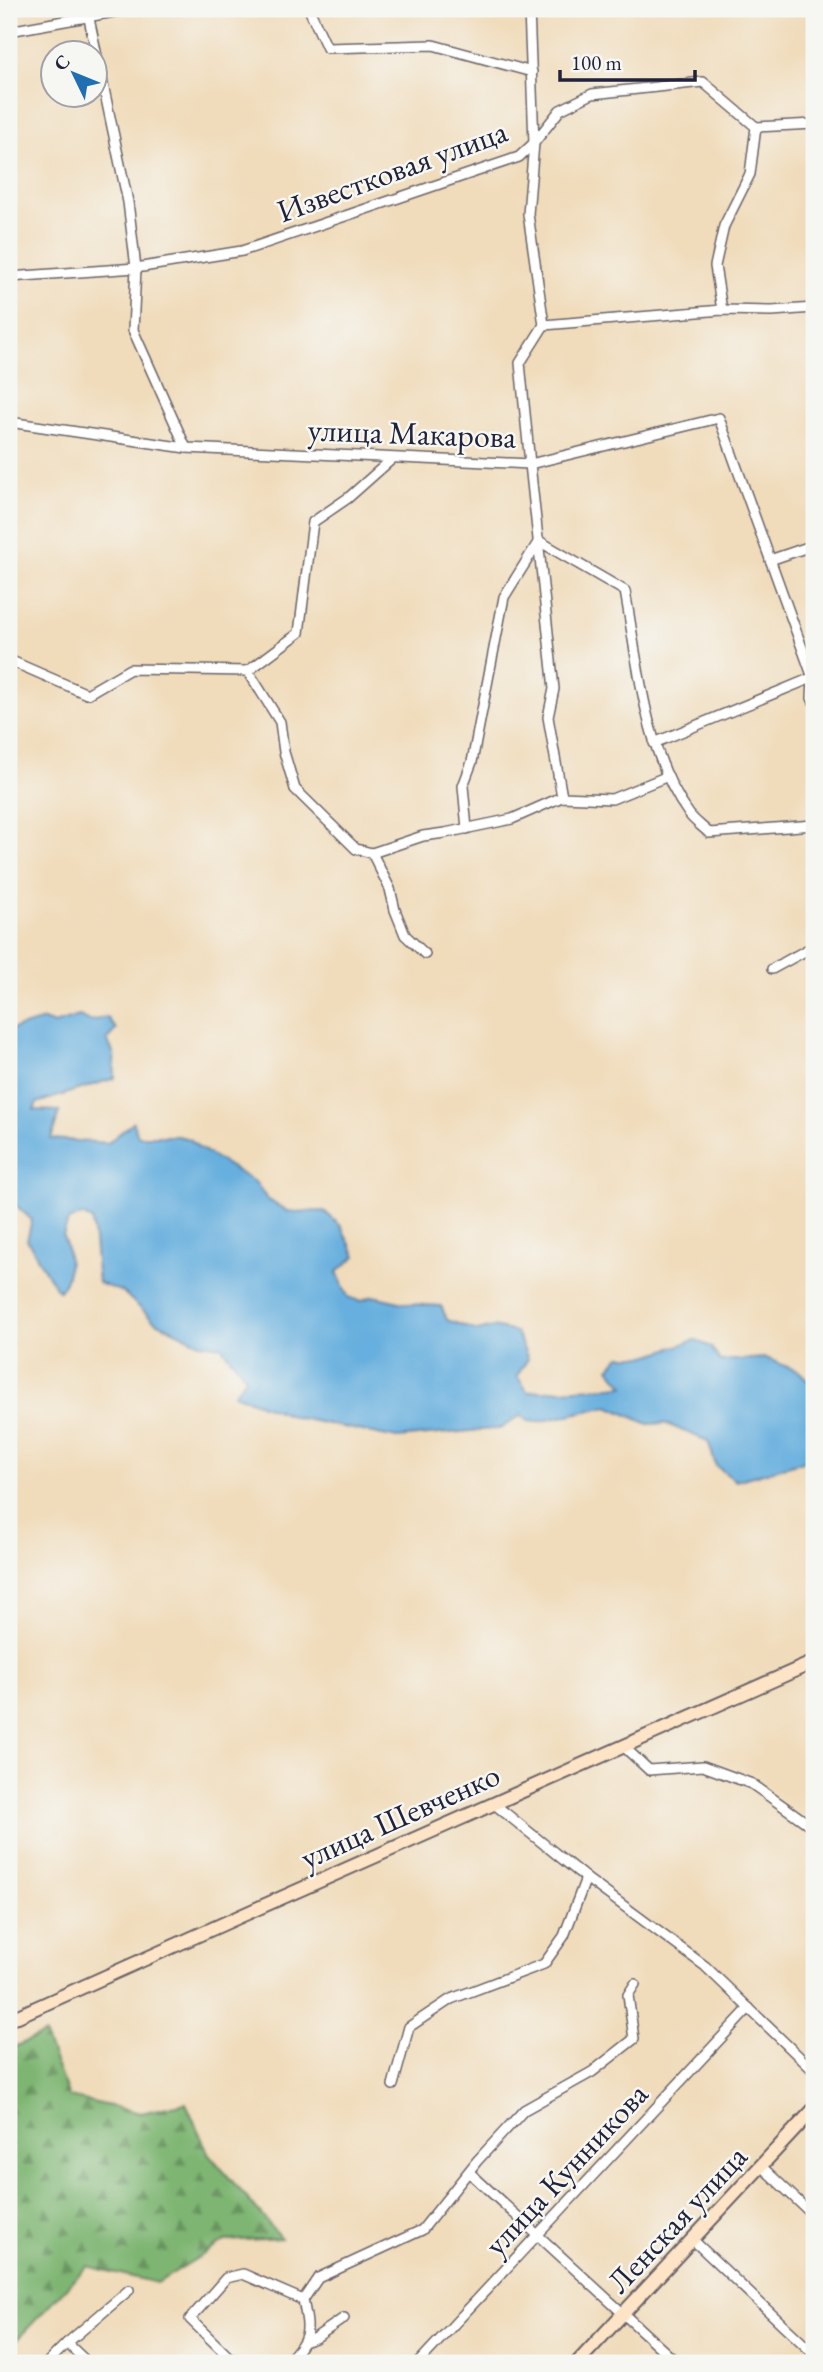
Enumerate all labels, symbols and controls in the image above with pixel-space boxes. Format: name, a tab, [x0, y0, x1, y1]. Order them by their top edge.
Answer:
north arrow	[38, 38, 108, 108]
scale bar	[560, 38, 695, 82]
text: С	[48, 49, 76, 76]
text: 100 m	[571, 49, 622, 76]
street label: Известковая улица	[271, 110, 513, 232]
street label: улица Макарова	[307, 408, 517, 458]
street label: улица Шевченко	[294, 1753, 506, 1879]
street label: улица Кунникова	[475, 2073, 657, 2265]
street label: Ленская улица	[598, 2136, 756, 2302]

